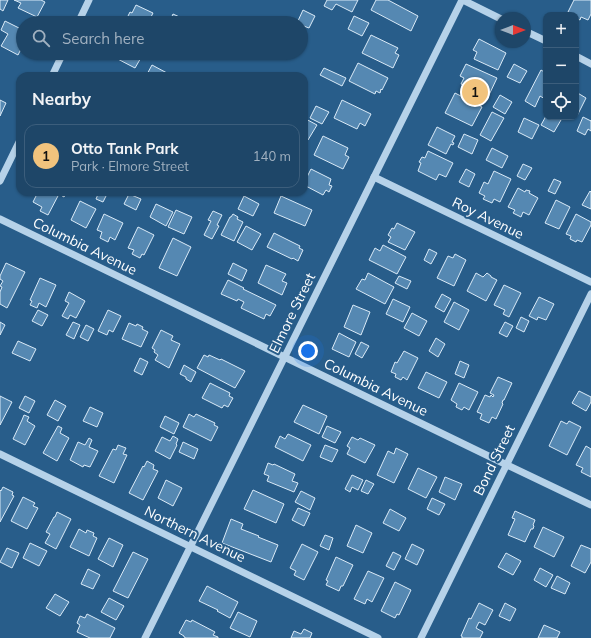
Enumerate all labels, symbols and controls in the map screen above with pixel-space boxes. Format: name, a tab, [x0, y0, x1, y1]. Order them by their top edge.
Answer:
north arrow	[495, 12, 531, 48]
map controls	[543, 12, 579, 120]
button: +	[543, 12, 579, 48]
search box	[16, 16, 308, 60]
icon: search	[30, 27, 52, 49]
text: Search here	[62, 29, 144, 48]
button: −	[543, 48, 579, 84]
pin: 1	[462, 77, 488, 107]
button: locate	[543, 84, 579, 120]
text: Nearby	[32, 88, 91, 109]
text: Otto Tank Park	[71, 139, 179, 158]
text: 1	[42, 148, 50, 164]
text: 140 m	[253, 148, 291, 164]
text: Park · Elmore Street	[71, 158, 189, 174]
street label: Roy Avenue	[449, 193, 527, 243]
street label: Columbia Avenue	[30, 213, 140, 279]
street label: Elmore Street	[265, 270, 319, 356]
your location	[298, 341, 318, 361]
street label: Columbia Avenue	[321, 354, 431, 420]
street label: Bond Street	[469, 422, 519, 498]
street label: Northern Avenue	[141, 502, 249, 566]

